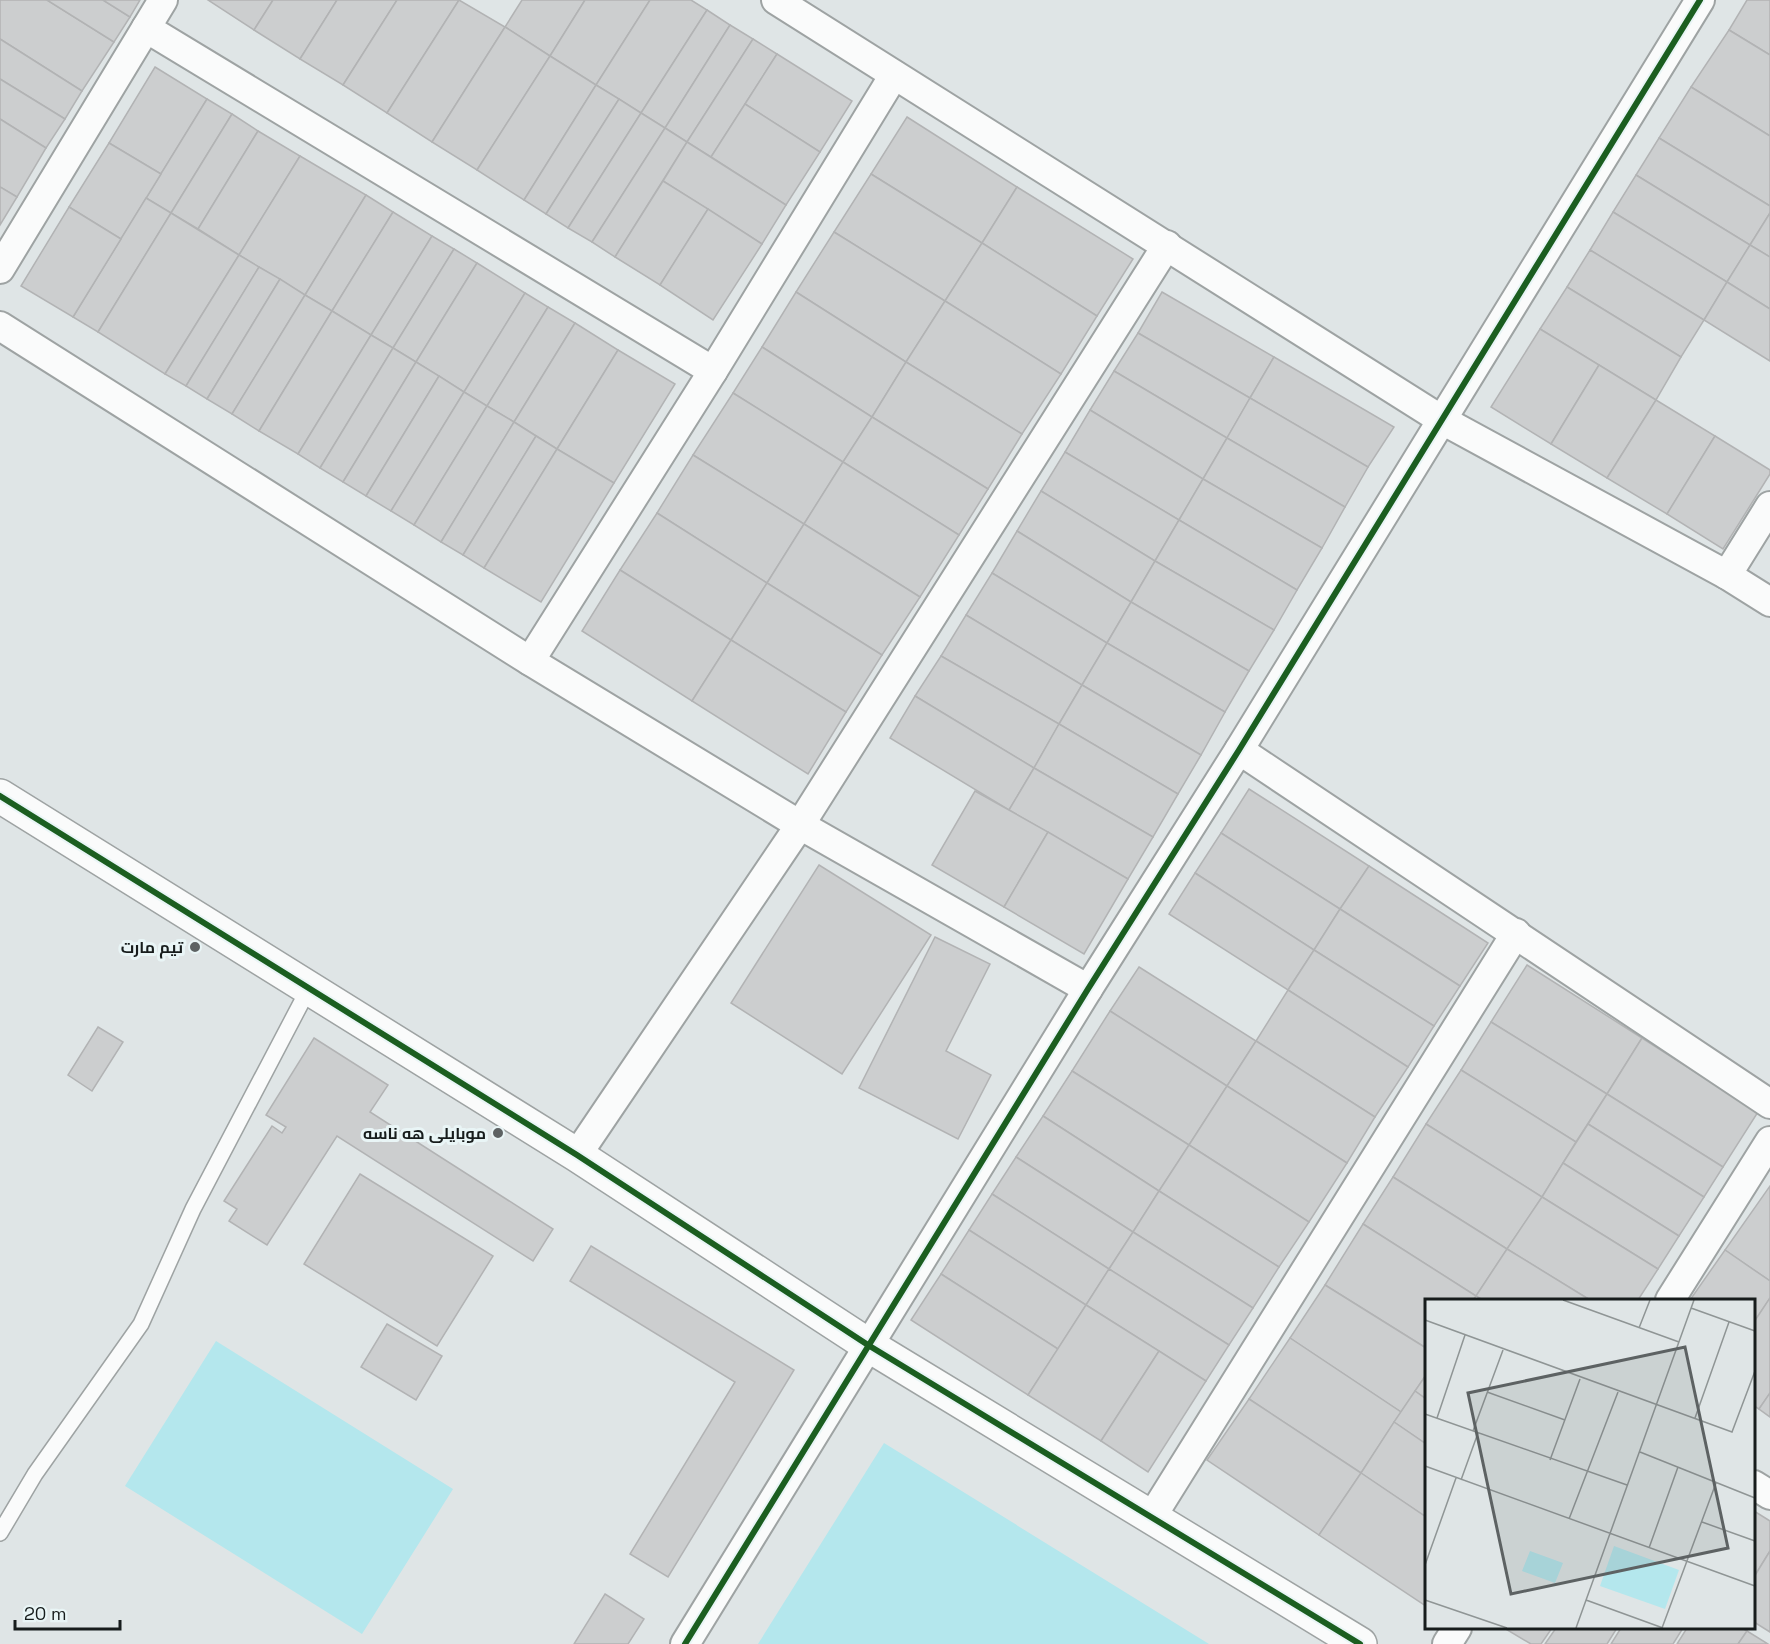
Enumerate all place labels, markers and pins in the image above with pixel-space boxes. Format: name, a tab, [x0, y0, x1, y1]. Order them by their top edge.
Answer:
place label: تیم مارت	[121, 937, 184, 959]
marker: تیم مارت	[188, 940, 202, 954]
place label: موبایلی هه ناسه	[363, 1123, 486, 1144]
marker: موبایلی هه ناسه	[491, 1126, 505, 1140]

